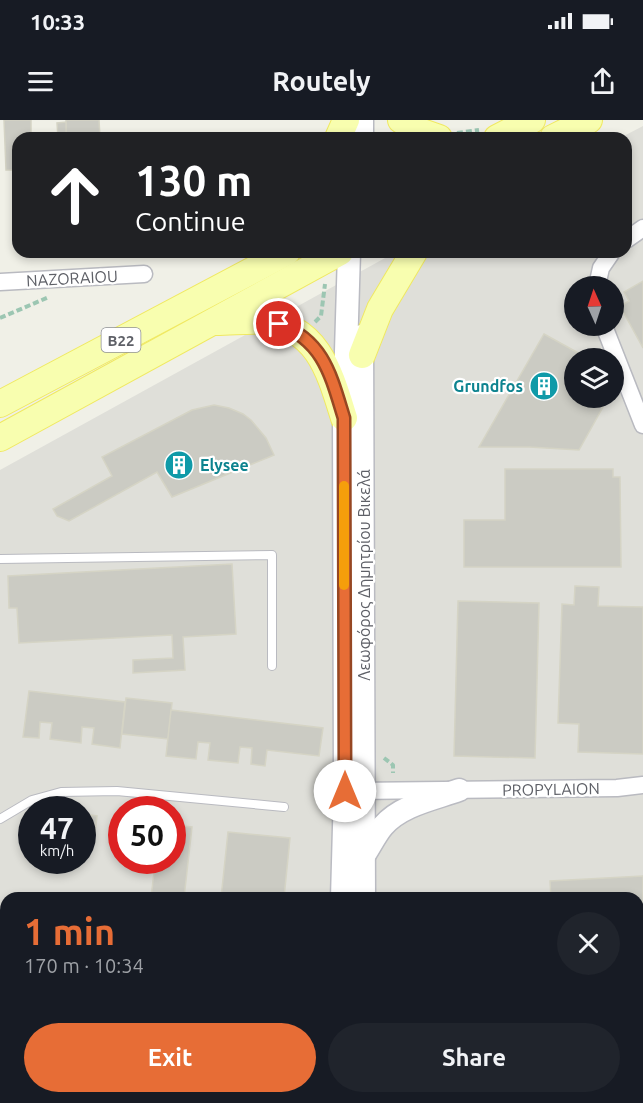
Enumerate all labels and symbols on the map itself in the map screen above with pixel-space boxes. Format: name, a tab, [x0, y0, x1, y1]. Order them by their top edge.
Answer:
street label: NAZORAIOU	[26, 267, 118, 289]
north arrow	[564, 276, 624, 336]
pin	[253, 298, 304, 349]
road number: B22	[102, 328, 140, 352]
building icon: Grundfos	[528, 370, 560, 402]
place label: Grundfos	[453, 377, 523, 395]
building icon: Elysee	[163, 449, 195, 481]
place label: Elysee	[200, 456, 249, 474]
street label: Λεωφόρος Δημητρίου Βικελά	[355, 469, 374, 681]
position arrow	[313, 759, 377, 823]
street label: PROPYLAION	[502, 779, 600, 799]
speed limit sign: 50	[108, 796, 186, 874]

